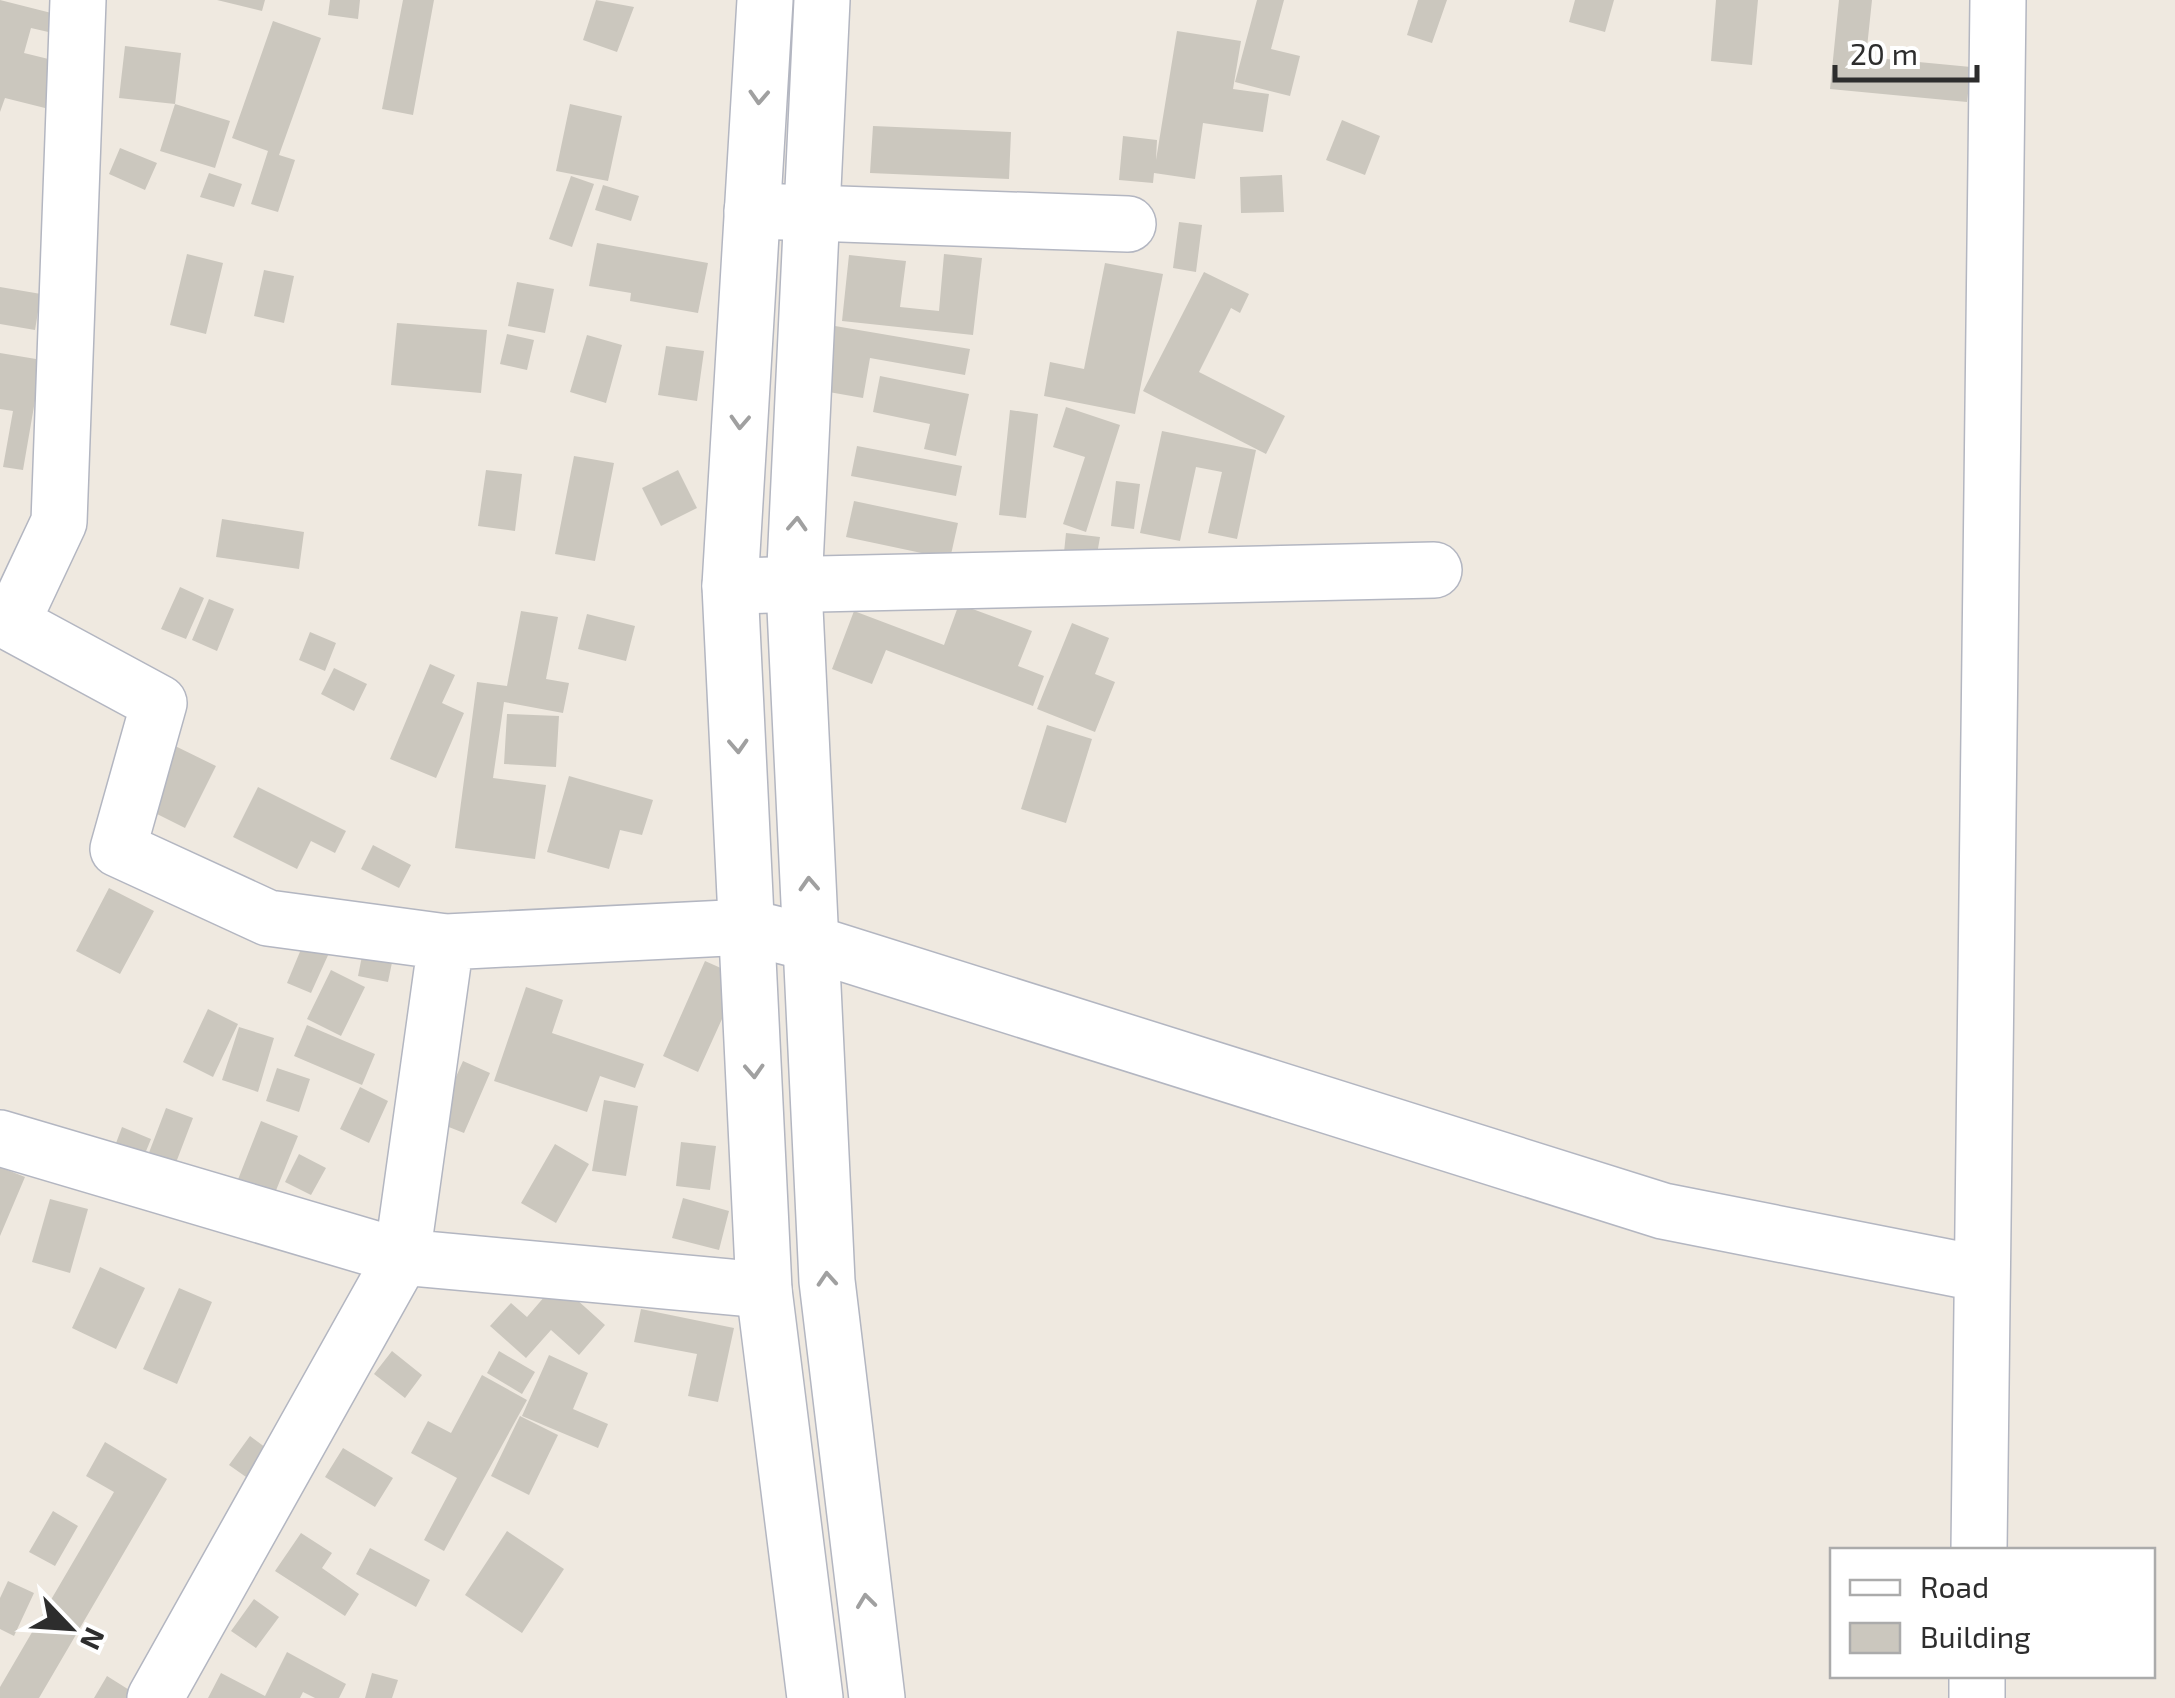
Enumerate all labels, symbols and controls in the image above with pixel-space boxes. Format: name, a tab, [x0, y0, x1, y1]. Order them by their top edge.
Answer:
scale bar	[1835, 20, 1978, 82]
text: 20 m	[1850, 35, 1918, 71]
one-way arrow	[749, 90, 770, 106]
one-way arrow	[730, 414, 751, 430]
one-way arrow	[786, 516, 807, 532]
one-way arrow	[727, 739, 748, 755]
one-way arrow	[798, 876, 819, 891]
one-way arrow	[743, 1063, 764, 1079]
one-way arrow	[817, 1270, 838, 1286]
legend	[1830, 1548, 2155, 1678]
text: Road	[1920, 1568, 1989, 1604]
north arrow	[20, 1578, 120, 1678]
one-way arrow	[856, 1593, 877, 1610]
text: Building	[1920, 1618, 2031, 1654]
text: N	[74, 1623, 113, 1655]

